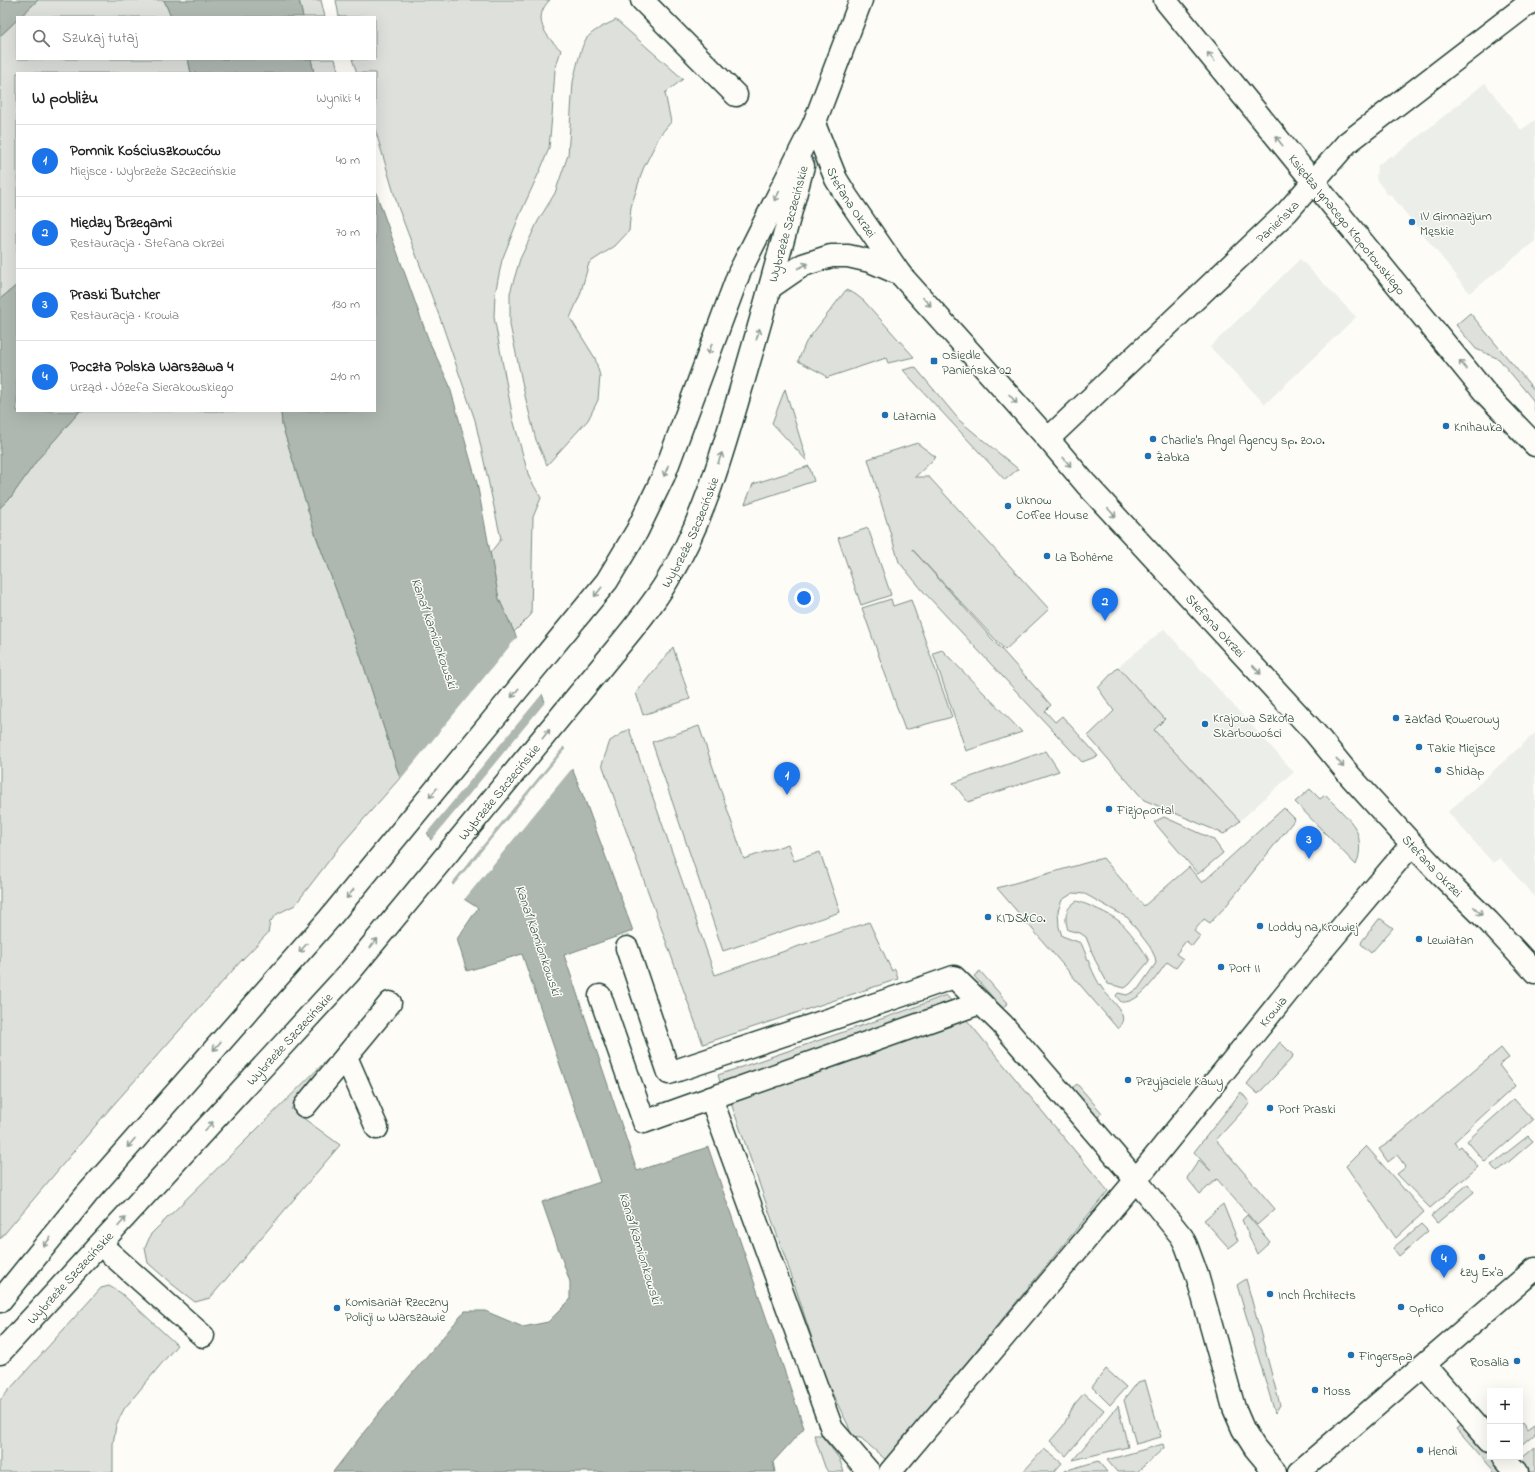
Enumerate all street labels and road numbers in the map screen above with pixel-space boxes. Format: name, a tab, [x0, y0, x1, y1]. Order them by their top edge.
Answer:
street label: Księdza Ignacego Kłopotowskiego	[1283, 150, 1410, 300]
street label: Wybrzeże Szczecińskie	[764, 164, 814, 284]
street label: Stefana Okrzei	[821, 165, 880, 242]
street label: Panieńska	[1252, 197, 1304, 248]
street label: Wybrzeże Szczecińskie	[657, 474, 724, 592]
street label: Stefana Okrzei	[1180, 590, 1249, 662]
street label: Wybrzeże Szczecińskie	[454, 740, 545, 845]
street label: Stefana Okrzei	[1397, 831, 1466, 902]
street label: Wybrzeże Szczecińskie	[242, 989, 338, 1090]
street label: Krowia	[1255, 992, 1292, 1032]
street label: Wybrzeże Szczecińskie	[23, 1227, 118, 1329]

